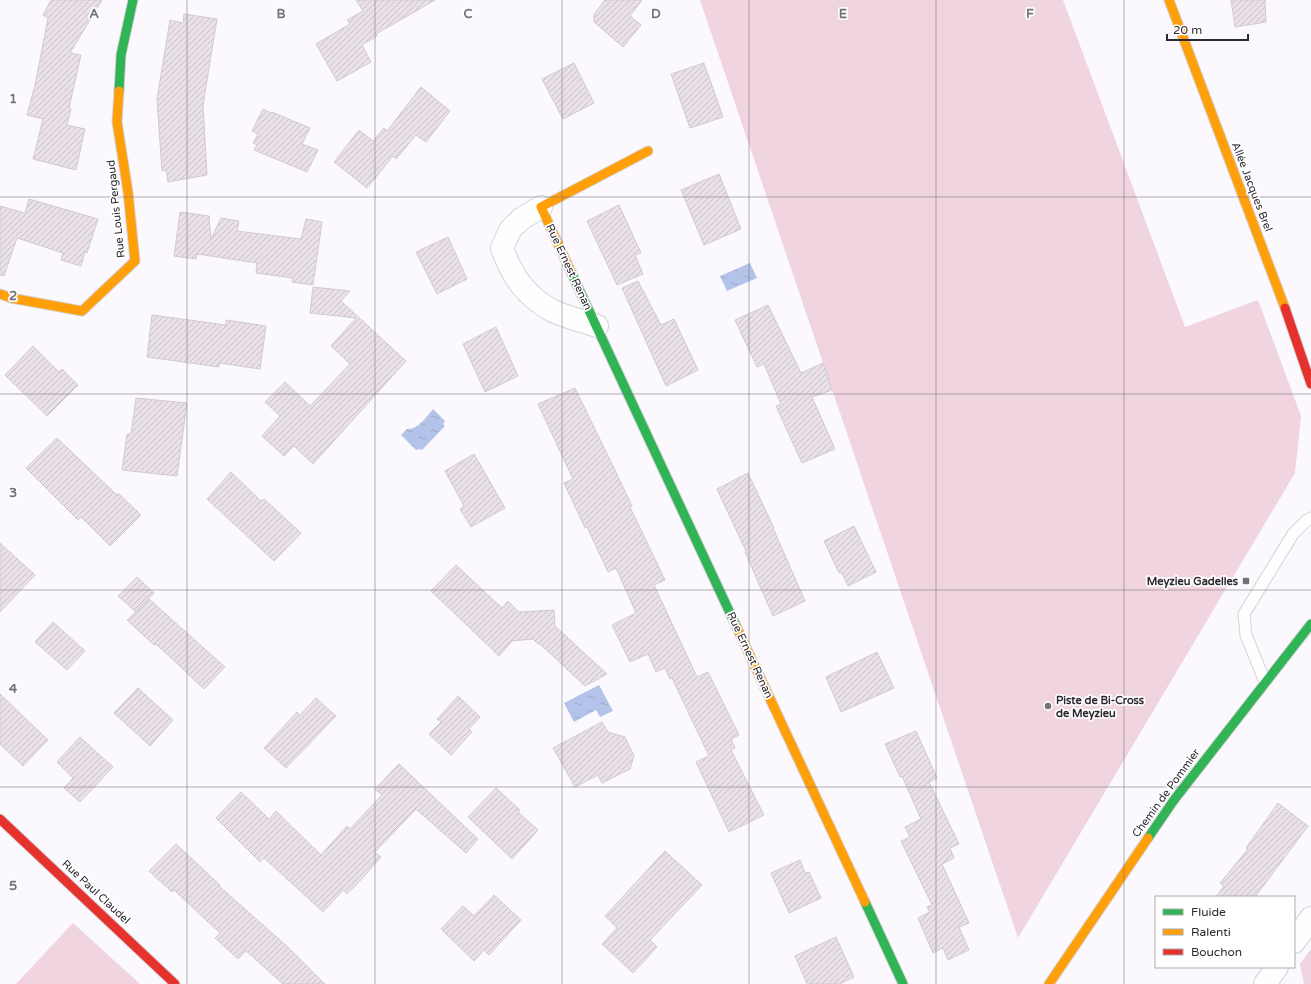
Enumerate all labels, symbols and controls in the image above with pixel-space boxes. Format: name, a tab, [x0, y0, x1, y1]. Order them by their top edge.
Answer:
text: A	[89, 6, 99, 22]
text: B	[276, 6, 286, 22]
text: C	[463, 6, 473, 22]
text: D	[651, 6, 661, 22]
text: E	[839, 6, 847, 22]
text: F	[1026, 6, 1034, 22]
scale bar	[1167, 16, 1248, 42]
text: 20 m	[1173, 23, 1202, 37]
text: 1	[9, 91, 17, 107]
street label: Allée Jacques Brel	[1229, 141, 1275, 233]
street label: Rue Louis Pergaud	[104, 159, 128, 259]
street label: Rue Ernest Renan	[543, 222, 595, 312]
text: 2	[9, 288, 17, 304]
text: 3	[9, 485, 17, 501]
place label: Meyzieu Gadelles	[1147, 575, 1239, 589]
marker: Meyzieu Gadelles	[1241, 576, 1251, 586]
street label: Rue Ernest Renan	[724, 610, 776, 700]
text: 4	[9, 681, 18, 697]
place label: Piste de Bi-Cross de Meyzieu	[1056, 694, 1145, 721]
marker: Piste de Bi-Cross de Meyzieu	[1043, 701, 1053, 711]
street label: Chemin de Pommier	[1130, 746, 1203, 840]
street label: Rue Paul Claudel	[59, 857, 133, 927]
text: 5	[9, 878, 17, 894]
legend	[1155, 896, 1295, 968]
text: Fluide	[1191, 905, 1226, 919]
text: Ralenti	[1191, 925, 1231, 939]
text: Bouchon	[1191, 945, 1242, 959]

